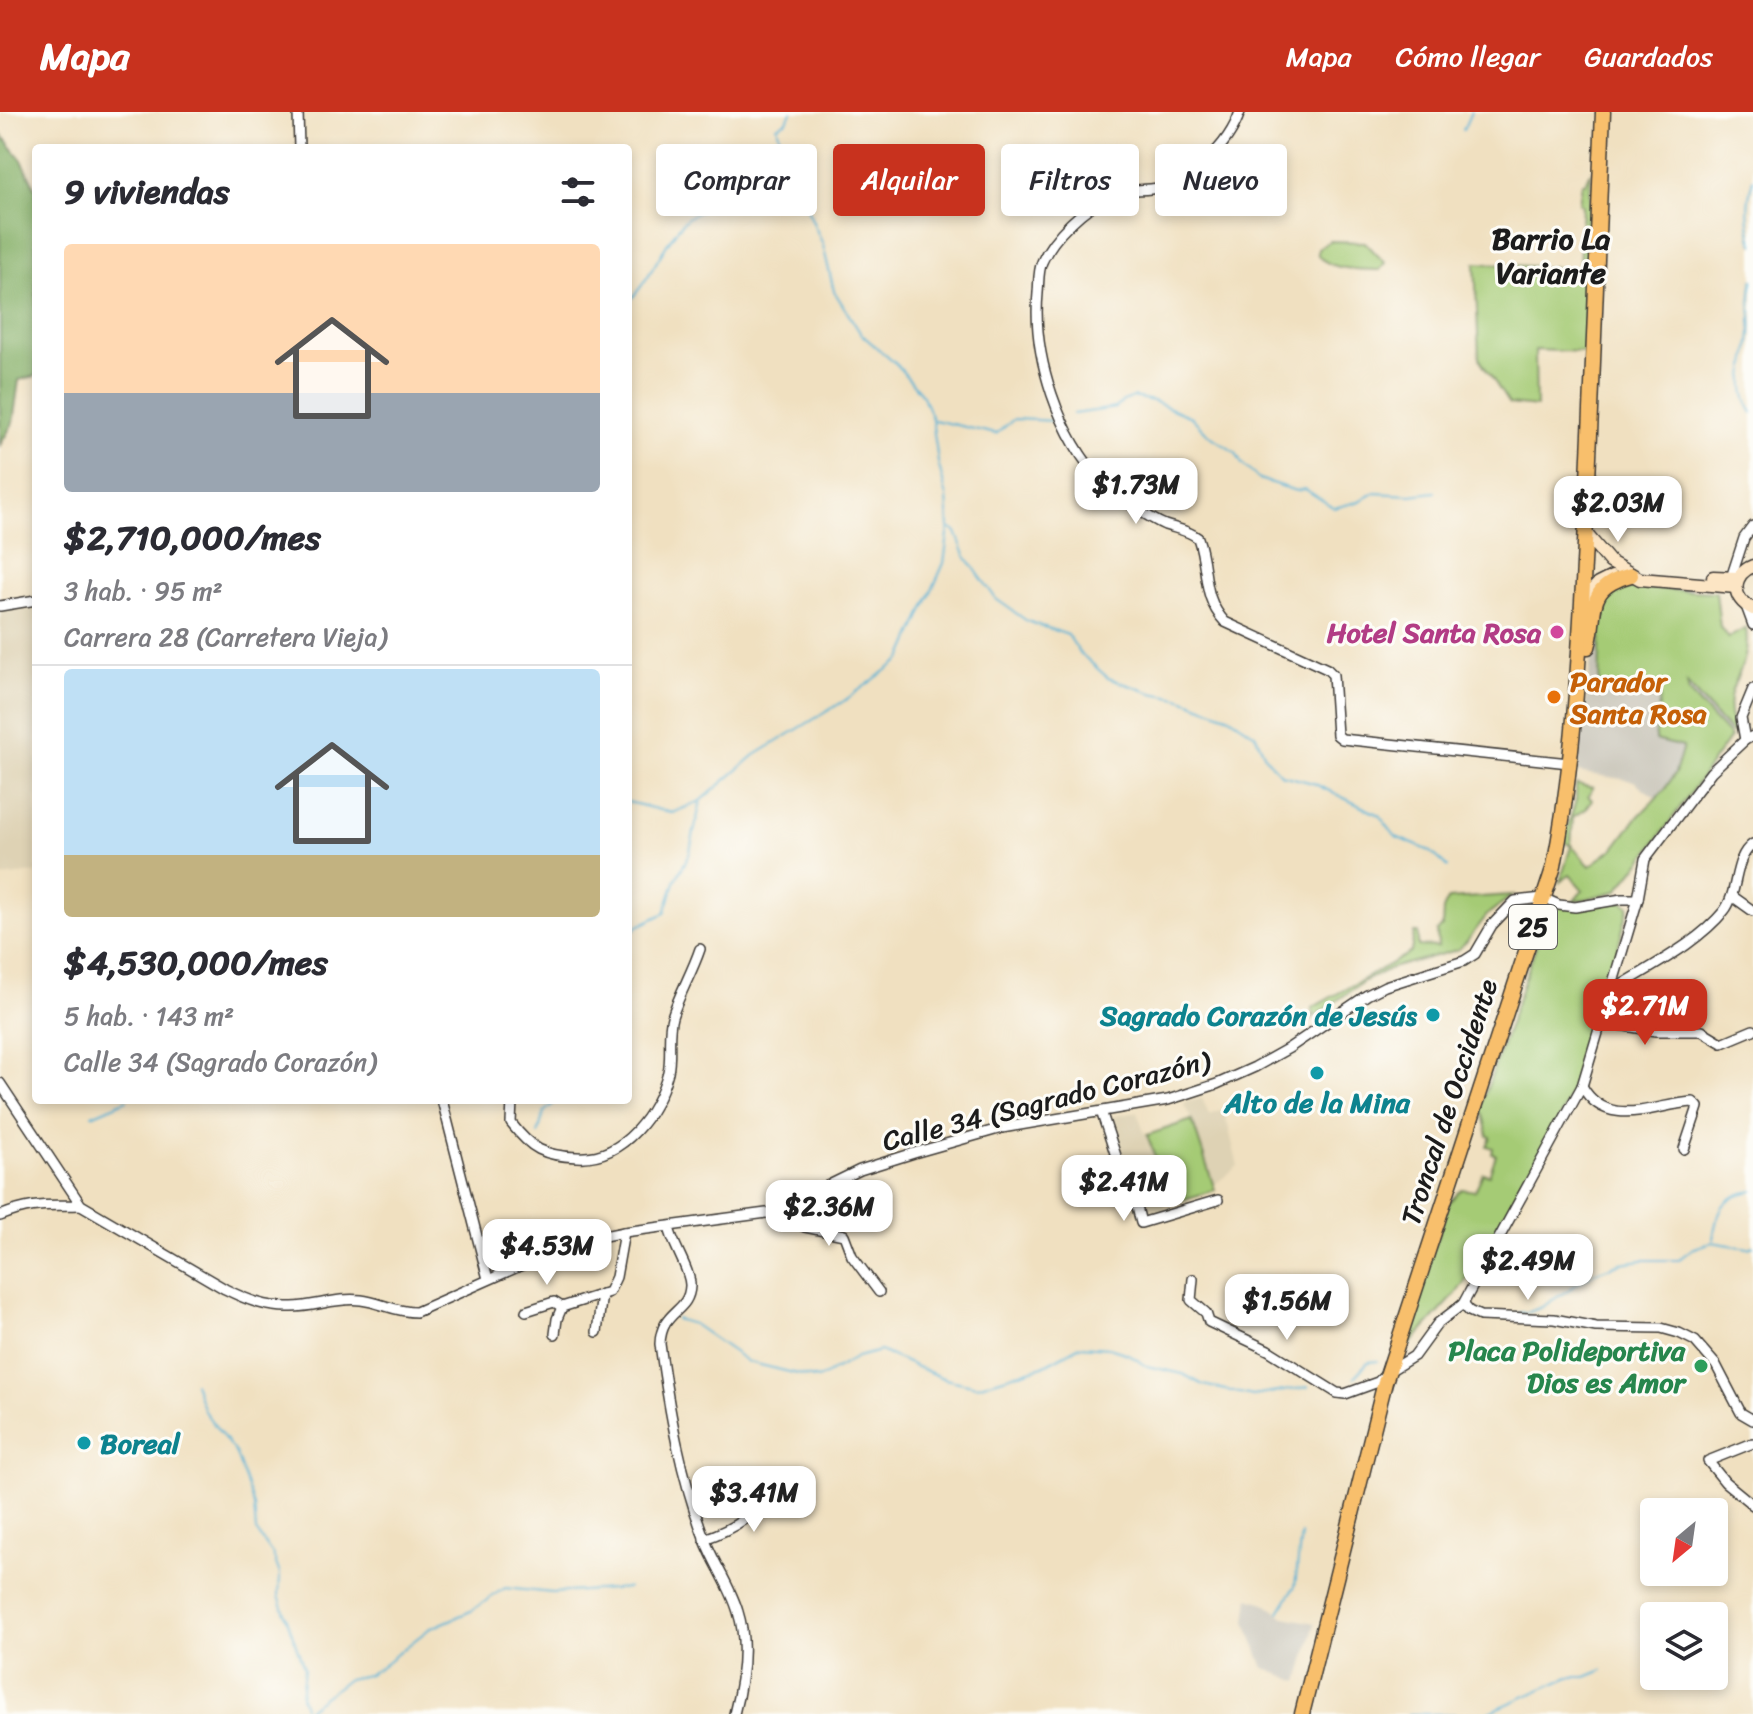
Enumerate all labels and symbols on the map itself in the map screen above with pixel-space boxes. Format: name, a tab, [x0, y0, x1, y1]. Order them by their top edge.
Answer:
district label: Barrio La Variante	[1492, 212, 1610, 300]
pin: $1.73M	[1071, 458, 1201, 526]
pin: $2.03M	[1553, 476, 1683, 544]
place label: Hotel Santa Rosa	[1327, 608, 1542, 657]
marker: Hotel Santa Rosa	[1548, 623, 1566, 641]
place label: Parador Santa Rosa	[1569, 657, 1707, 738]
marker: Parador Santa Rosa	[1545, 688, 1563, 706]
road number: 25	[1509, 905, 1557, 949]
street label: Troncal de Occidente	[1386, 972, 1512, 1232]
pin: $2.71M	[1580, 979, 1710, 1047]
place label: Sagrado Corazón de Jesús	[1099, 991, 1418, 1040]
marker: Sagrado Corazón de Jesús	[1424, 1006, 1442, 1024]
street label: Calle 34 (Sagrado Corazón)	[877, 1036, 1216, 1165]
marker: Alto de la Mina	[1308, 1064, 1326, 1082]
place label: Alto de la Mina	[1223, 1078, 1411, 1127]
pin: $2.41M	[1059, 1155, 1189, 1223]
pin: $2.36M	[764, 1180, 894, 1248]
pin: $4.53M	[482, 1219, 612, 1287]
pin: $2.49M	[1463, 1234, 1593, 1302]
pin: $1.56M	[1222, 1274, 1352, 1342]
place label: Placa Polideportiva Dios es Amor	[1448, 1326, 1688, 1407]
marker: Placa Polideportiva Dios es Amor	[1692, 1357, 1710, 1375]
place label: Boreal	[100, 1419, 181, 1468]
marker: Boreal	[75, 1434, 93, 1452]
pin: $3.41M	[689, 1466, 819, 1534]
north arrow	[1640, 1498, 1728, 1586]

